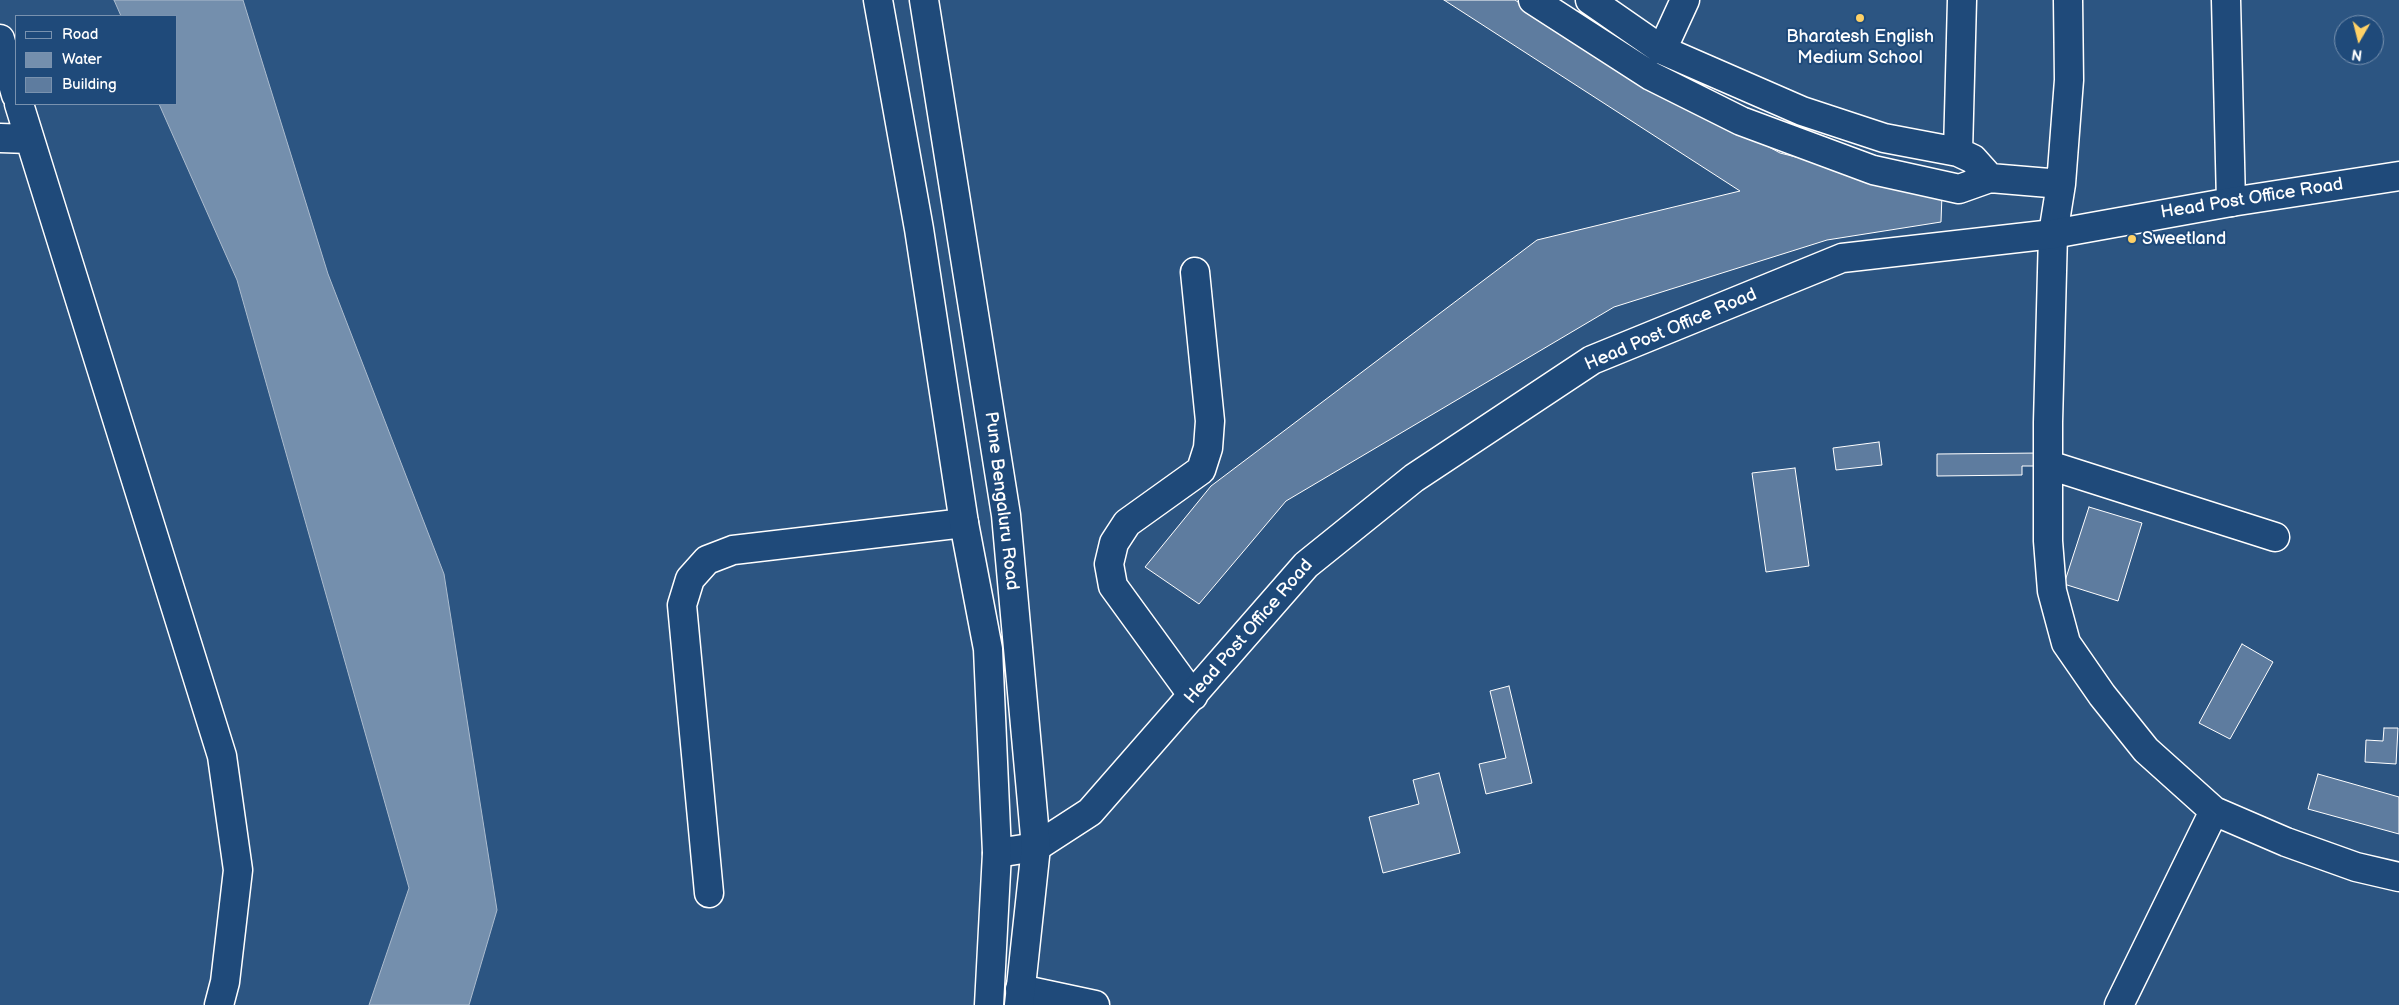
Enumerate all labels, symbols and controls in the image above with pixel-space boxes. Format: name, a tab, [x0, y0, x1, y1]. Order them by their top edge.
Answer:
marker: Bharatesh English Medium School	[1854, 12, 1866, 24]
legend	[15, 15, 178, 105]
north arrow	[2334, 15, 2384, 65]
text: Road	[62, 25, 98, 44]
place label: Bharatesh English Medium School	[1786, 26, 1934, 68]
text: N	[2351, 45, 2363, 64]
text: Water	[62, 50, 102, 69]
text: Building	[62, 75, 117, 94]
street label: Head Post Office Road	[2159, 174, 2345, 224]
place label: Sweetland	[2142, 228, 2226, 250]
marker: Sweetland	[2126, 233, 2138, 245]
street label: Head Post Office Road	[1582, 284, 1760, 376]
street label: Pune Bengaluru Road	[979, 410, 1023, 592]
street label: Head Post Office Road	[1180, 555, 1318, 709]

